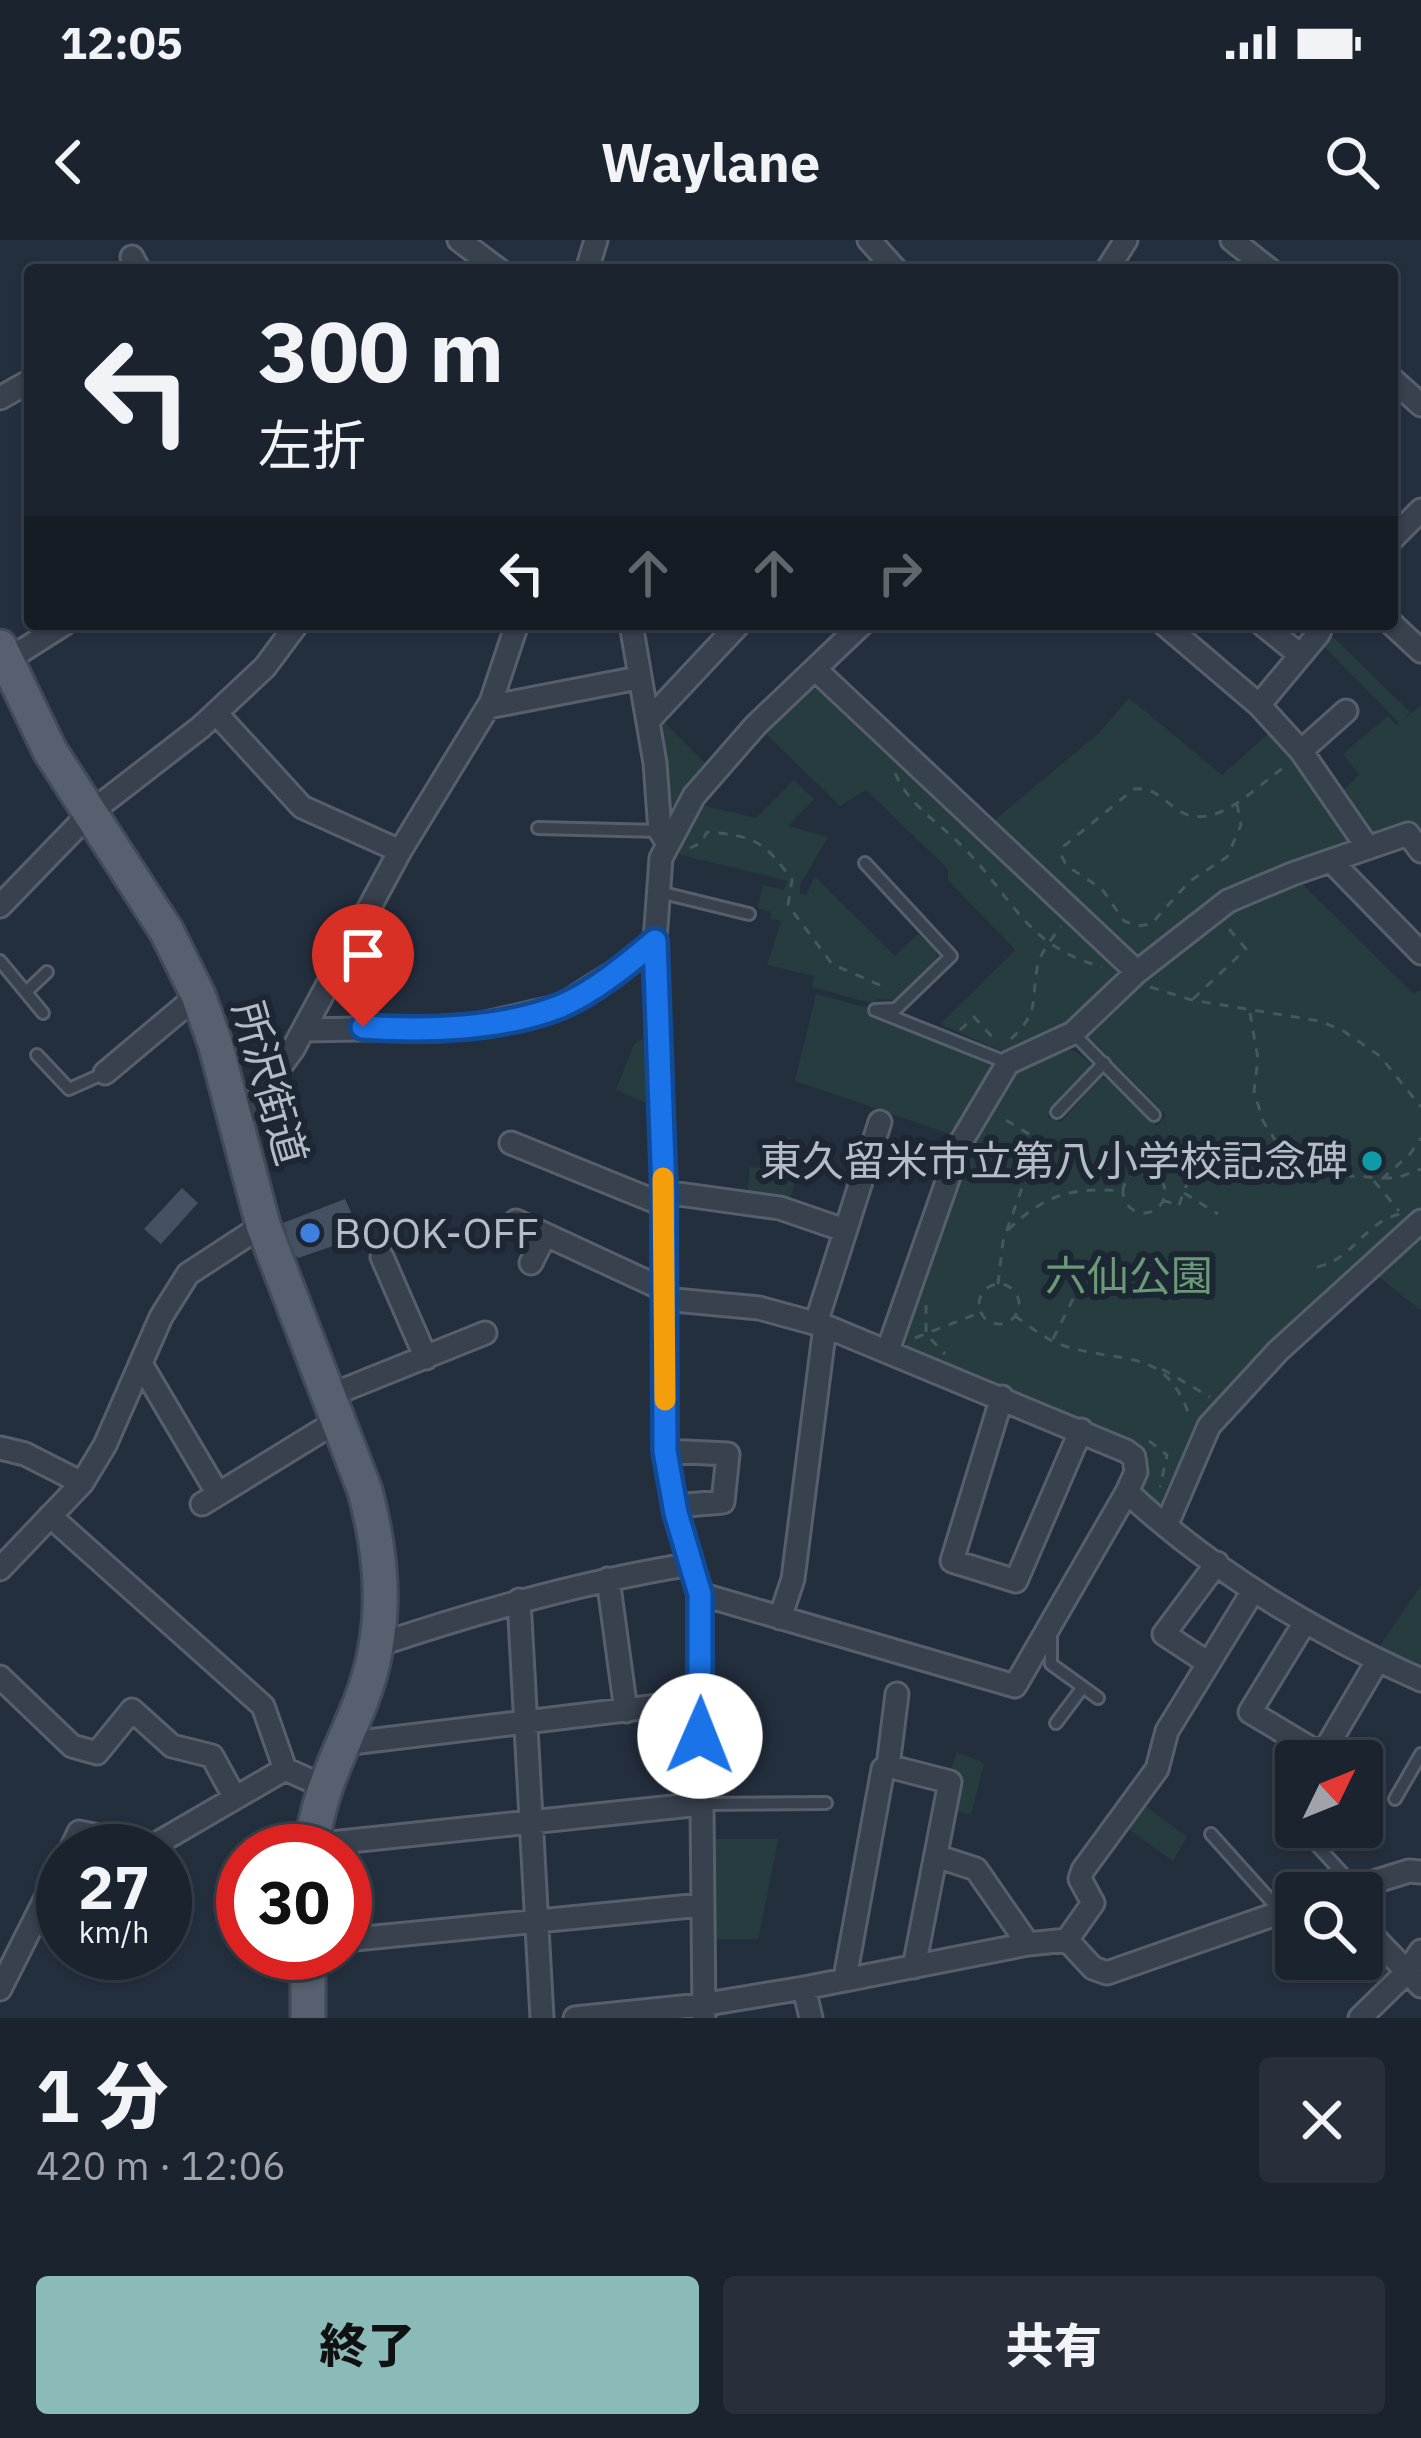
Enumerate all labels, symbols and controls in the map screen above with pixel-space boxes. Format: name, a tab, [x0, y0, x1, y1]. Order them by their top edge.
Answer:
text: 12:05	[60, 13, 183, 71]
text: Waylane	[601, 127, 820, 197]
icon: back	[36, 129, 102, 195]
icon: search	[1319, 129, 1385, 195]
text: 300 m	[258, 296, 504, 405]
icon: left	[60, 312, 216, 468]
text: 左折	[258, 410, 366, 480]
icon: left	[489, 540, 555, 606]
icon: ahead	[615, 540, 681, 606]
icon: ahead	[741, 540, 807, 606]
icon: right	[867, 540, 933, 606]
pin	[312, 904, 414, 1027]
icon: arrive	[330, 922, 396, 988]
street label: 所沢街道	[221, 995, 320, 1171]
place label: 東久留米市立第八小学校記念碑	[760, 1133, 1348, 1188]
marker: 東久留米市立第八小学校記念碑	[1359, 1148, 1385, 1174]
place label: BOOK-OFF	[334, 1205, 539, 1260]
marker: BOOK-OFF	[297, 1220, 323, 1246]
park label: 六仙公園	[1045, 1248, 1213, 1303]
position arrow	[637, 1673, 763, 1799]
north arrow	[1275, 1740, 1383, 1848]
map controls	[1275, 1740, 1383, 1980]
speed limit sign: 30	[216, 1824, 372, 1980]
text: 27	[78, 1847, 150, 1926]
button: search	[1275, 1872, 1383, 1980]
text: km/h	[79, 1912, 149, 1951]
text: 1 分	[36, 2048, 168, 2142]
button: close	[1259, 2057, 1385, 2183]
text: 420 m · 12:06	[36, 2140, 286, 2191]
button: 終了	[36, 2276, 699, 2414]
button: 共有	[723, 2276, 1385, 2414]

